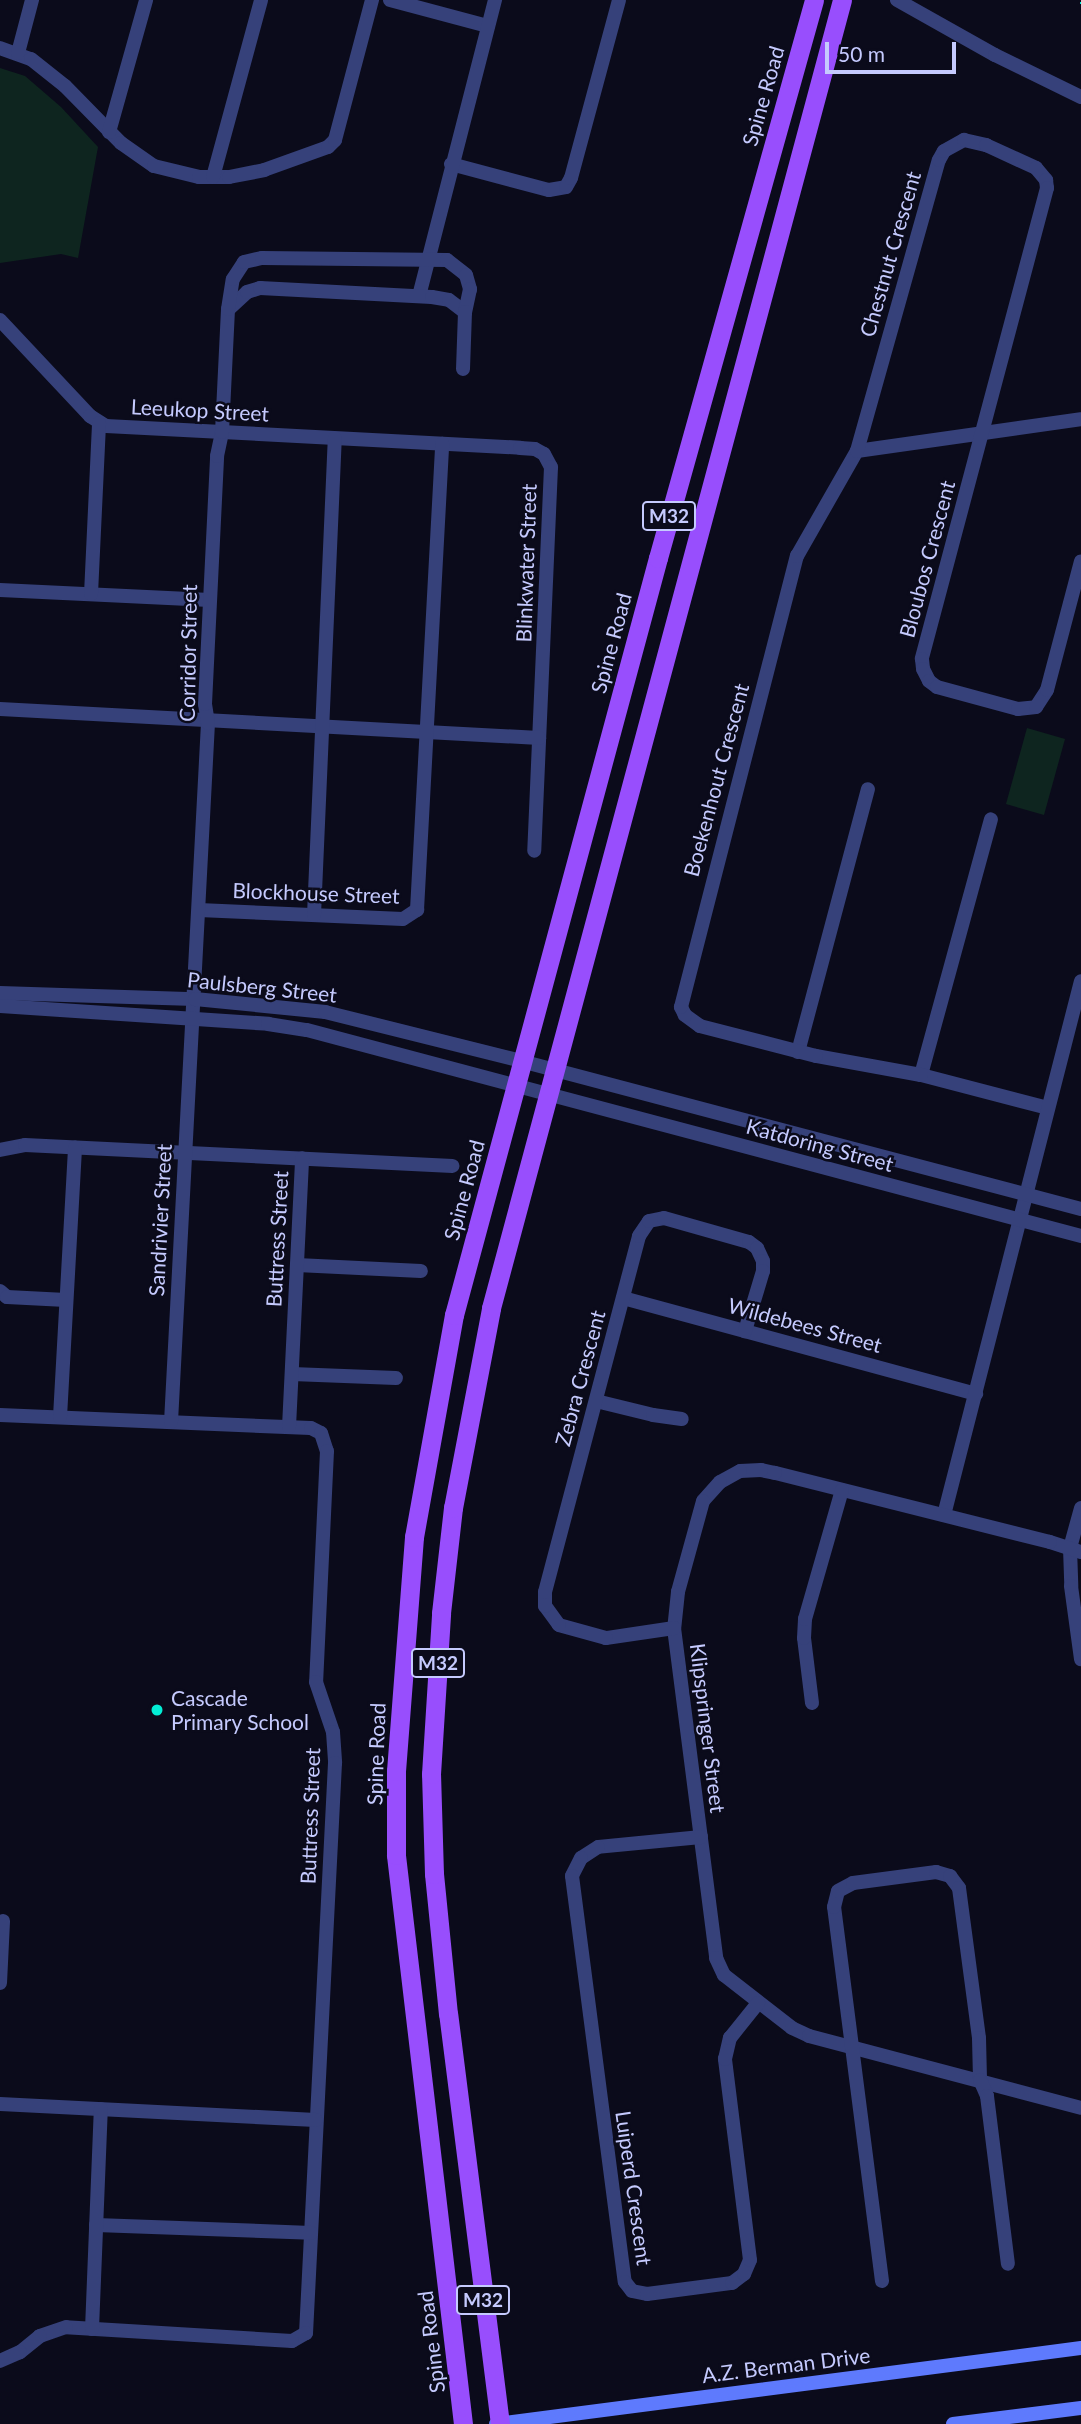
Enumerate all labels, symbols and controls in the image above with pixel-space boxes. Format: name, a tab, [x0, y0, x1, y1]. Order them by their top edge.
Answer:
scale bar	[829, 28, 960, 72]
text: 50 m	[838, 41, 885, 66]
street label: Spine Road	[737, 43, 789, 149]
street label: Chestnut Crescent	[854, 168, 926, 340]
street label: Leeukop Street	[130, 394, 270, 426]
street label: Bloubos Crescent	[894, 478, 960, 640]
street label: Blinkwater Street	[511, 483, 541, 643]
road number: M32	[641, 500, 697, 531]
street label: Corridor Street	[174, 584, 202, 722]
street label: Spine Road	[586, 590, 636, 696]
street label: Boekenhout Crescent	[678, 681, 754, 879]
street label: Blockhouse Street	[232, 877, 400, 909]
street label: Paulsberg Street	[186, 967, 338, 1007]
street label: Katdoring Street	[744, 1113, 896, 1177]
street label: Spine Road	[439, 1137, 489, 1243]
street label: Sandrivier Street	[143, 1143, 177, 1297]
street label: Buttress Street	[261, 1170, 293, 1308]
street label: Wildebees Street	[725, 1292, 885, 1358]
street label: Zebra Crescent	[550, 1307, 610, 1449]
street label: Klipspringer Street	[685, 1642, 731, 1814]
road number: M32	[410, 1648, 466, 1679]
place label: Cascade Primary School	[171, 1685, 309, 1735]
marker: Cascade Primary School	[149, 1702, 165, 1718]
street label: Spine Road	[362, 1702, 390, 1806]
street label: Buttress Street	[295, 1747, 325, 1885]
street label: Luiperd Crescent	[611, 2109, 657, 2267]
road number: M32	[455, 2284, 511, 2316]
street label: Spine Road	[412, 2289, 450, 2395]
street label: A.Z. Berman Drive	[701, 2342, 871, 2388]

